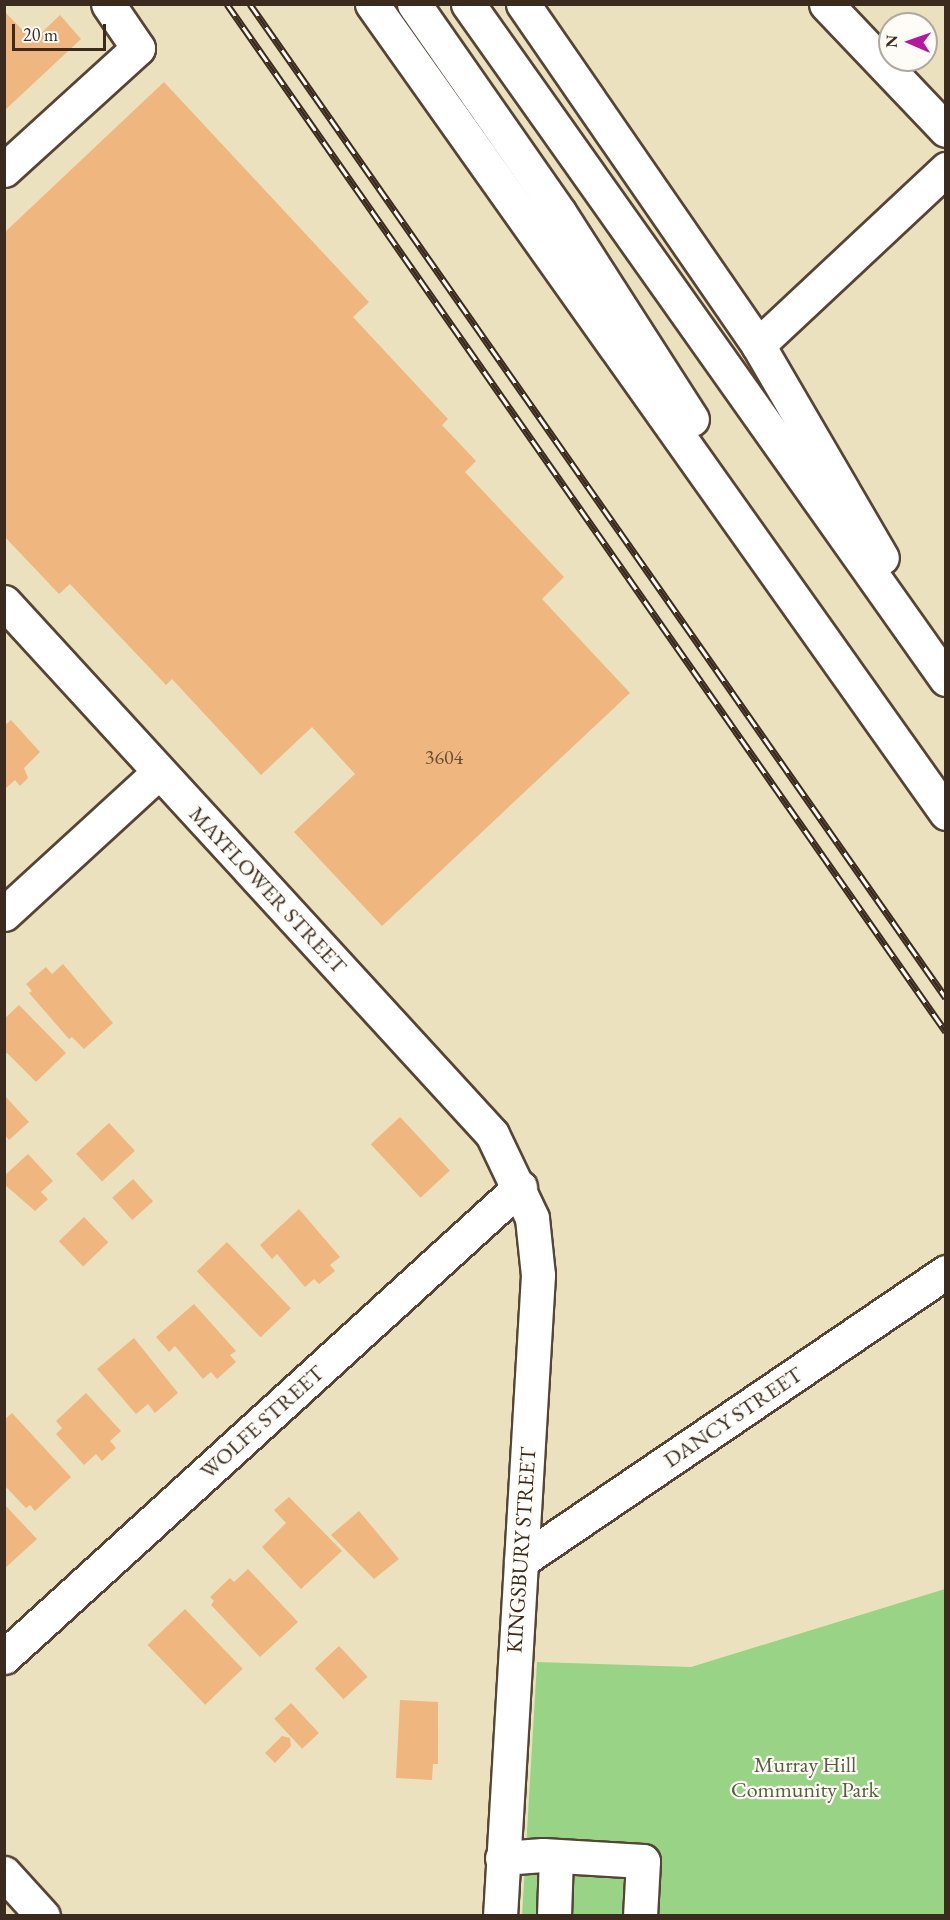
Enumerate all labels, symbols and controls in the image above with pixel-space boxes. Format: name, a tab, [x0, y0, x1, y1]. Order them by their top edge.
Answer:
scale bar	[15, 12, 110, 50]
north arrow	[878, 12, 938, 72]
text: 20 m	[23, 23, 58, 46]
text: N	[881, 35, 902, 48]
house number: 3604	[425, 745, 463, 769]
street label: MAYFLOWER STREET	[184, 801, 352, 979]
street label: WOLFE STREET	[195, 1360, 329, 1484]
street label: DANCY STREET	[659, 1361, 807, 1473]
street label: KINGSBURY STREET	[501, 1446, 541, 1654]
park label: Murray Hill Community Park	[731, 1751, 879, 1802]

